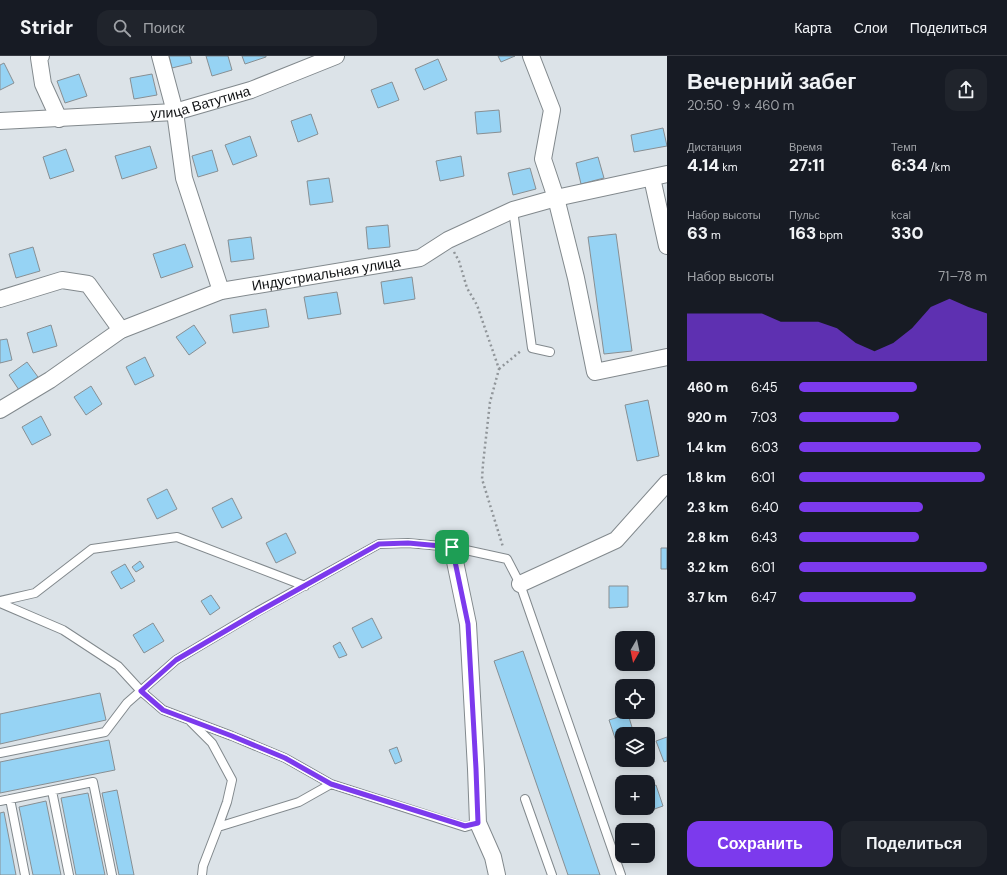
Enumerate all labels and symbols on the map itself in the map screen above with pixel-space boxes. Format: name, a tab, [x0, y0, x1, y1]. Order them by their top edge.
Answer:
street label: улица Ватутина	[150, 82, 253, 122]
street label: Индустриальная улица	[250, 252, 402, 295]
pin	[435, 530, 469, 564]
north arrow	[615, 631, 655, 671]

